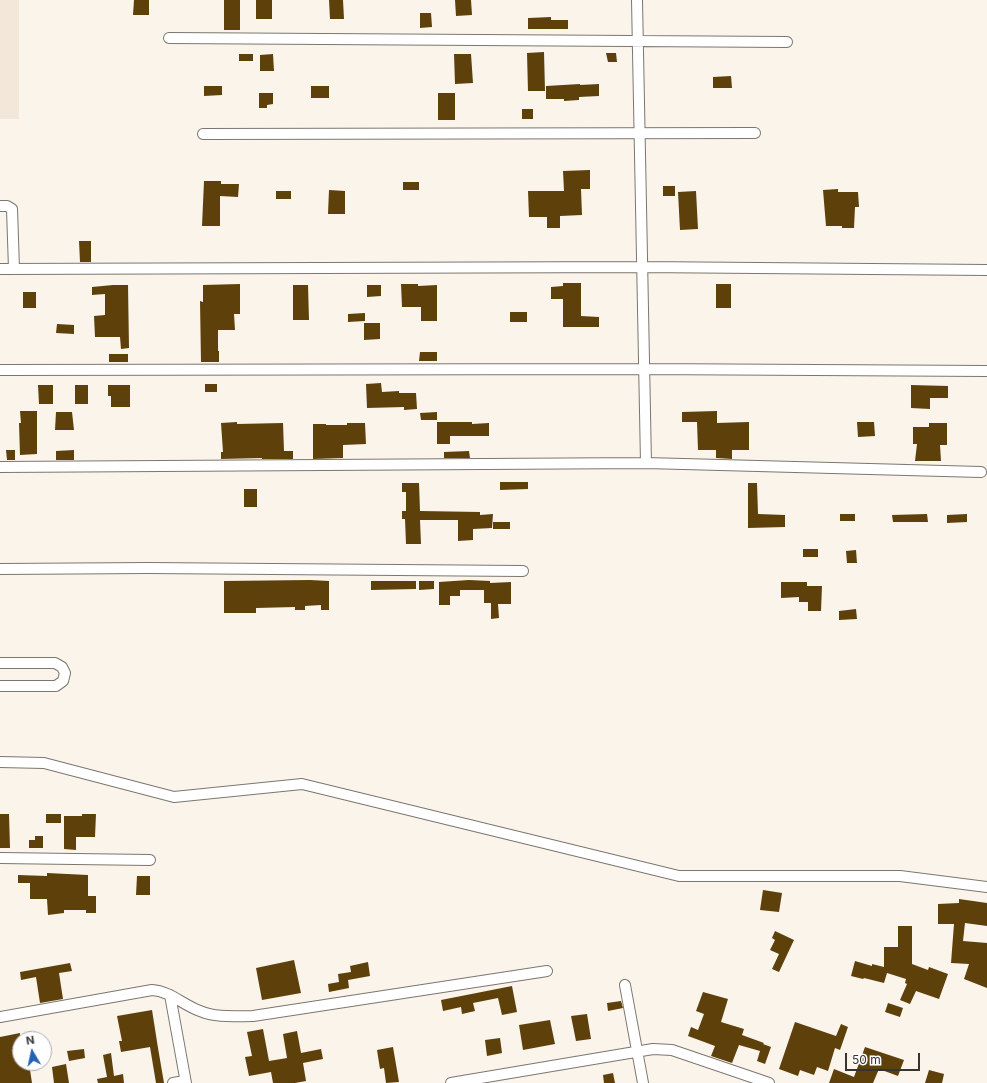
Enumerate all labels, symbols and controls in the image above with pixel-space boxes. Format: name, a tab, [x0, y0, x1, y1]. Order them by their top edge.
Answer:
north arrow	[12, 1031, 52, 1071]
text: N	[25, 1033, 36, 1048]
scale bar	[847, 1045, 922, 1071]
text: 50 m	[852, 1052, 881, 1067]

